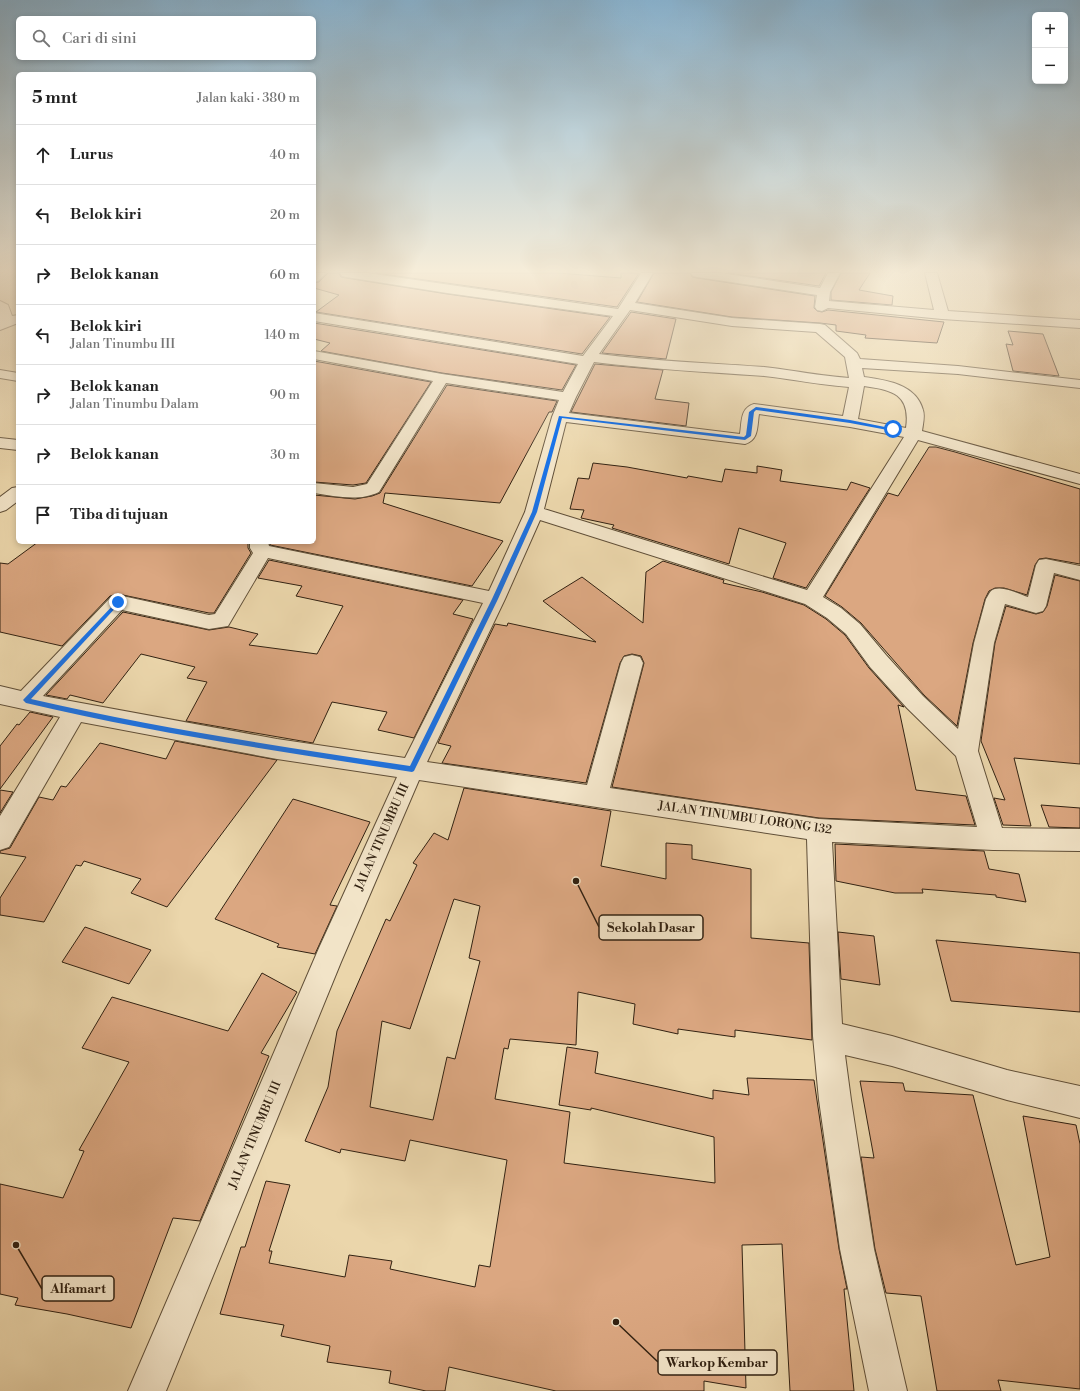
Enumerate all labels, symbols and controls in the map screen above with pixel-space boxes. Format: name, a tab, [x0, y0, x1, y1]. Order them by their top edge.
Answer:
map controls	[1032, 12, 1068, 84]
button: +	[1032, 12, 1068, 48]
search box	[16, 16, 316, 60]
icon: search	[30, 27, 52, 49]
text: Cari di sini	[62, 29, 137, 48]
button: −	[1032, 48, 1068, 84]
text: 5 mnt	[32, 87, 77, 109]
text: Jalan kaki · 380 m	[197, 90, 300, 106]
icon: ahead	[32, 144, 54, 166]
text: Lurus	[70, 145, 113, 164]
text: 40 m	[270, 147, 300, 163]
icon: left	[32, 204, 54, 226]
text: Belok kiri	[70, 205, 141, 224]
text: 20 m	[270, 207, 300, 223]
icon: right	[32, 264, 54, 286]
text: Belok kanan	[70, 265, 159, 284]
text: 60 m	[269, 267, 300, 283]
text: Belok kiri	[70, 317, 141, 336]
icon: left	[32, 324, 54, 346]
text: 140 m	[264, 327, 300, 343]
text: Jalan Tinumbu III	[70, 336, 175, 352]
text: Belok kanan	[70, 377, 159, 396]
icon: right	[32, 384, 54, 406]
text: 90 m	[269, 387, 300, 403]
text: Jalan Tinumbu Dalam	[70, 396, 199, 412]
route start	[884, 420, 902, 438]
icon: right	[32, 444, 54, 466]
text: Belok kanan	[70, 445, 159, 464]
text: 30 m	[270, 447, 300, 463]
icon: arrive	[32, 504, 54, 526]
text: Tiba di tujuan	[70, 505, 168, 524]
route end	[109, 593, 127, 611]
street label: JALAN TINUMBU III	[351, 781, 413, 894]
street label: JALAN TINUMBU LORONG 132	[656, 798, 833, 838]
callout: Sekolah Dasar	[599, 915, 703, 940]
text: Sekolah Dasar	[607, 920, 695, 936]
street label: JALAN TINUMBU III	[225, 1078, 285, 1192]
callout: Alfamart	[42, 1276, 114, 1301]
text: Alfamart	[49, 1281, 106, 1297]
callout: Warkop Kembar	[658, 1350, 777, 1375]
text: Warkop Kembar	[665, 1355, 769, 1371]

